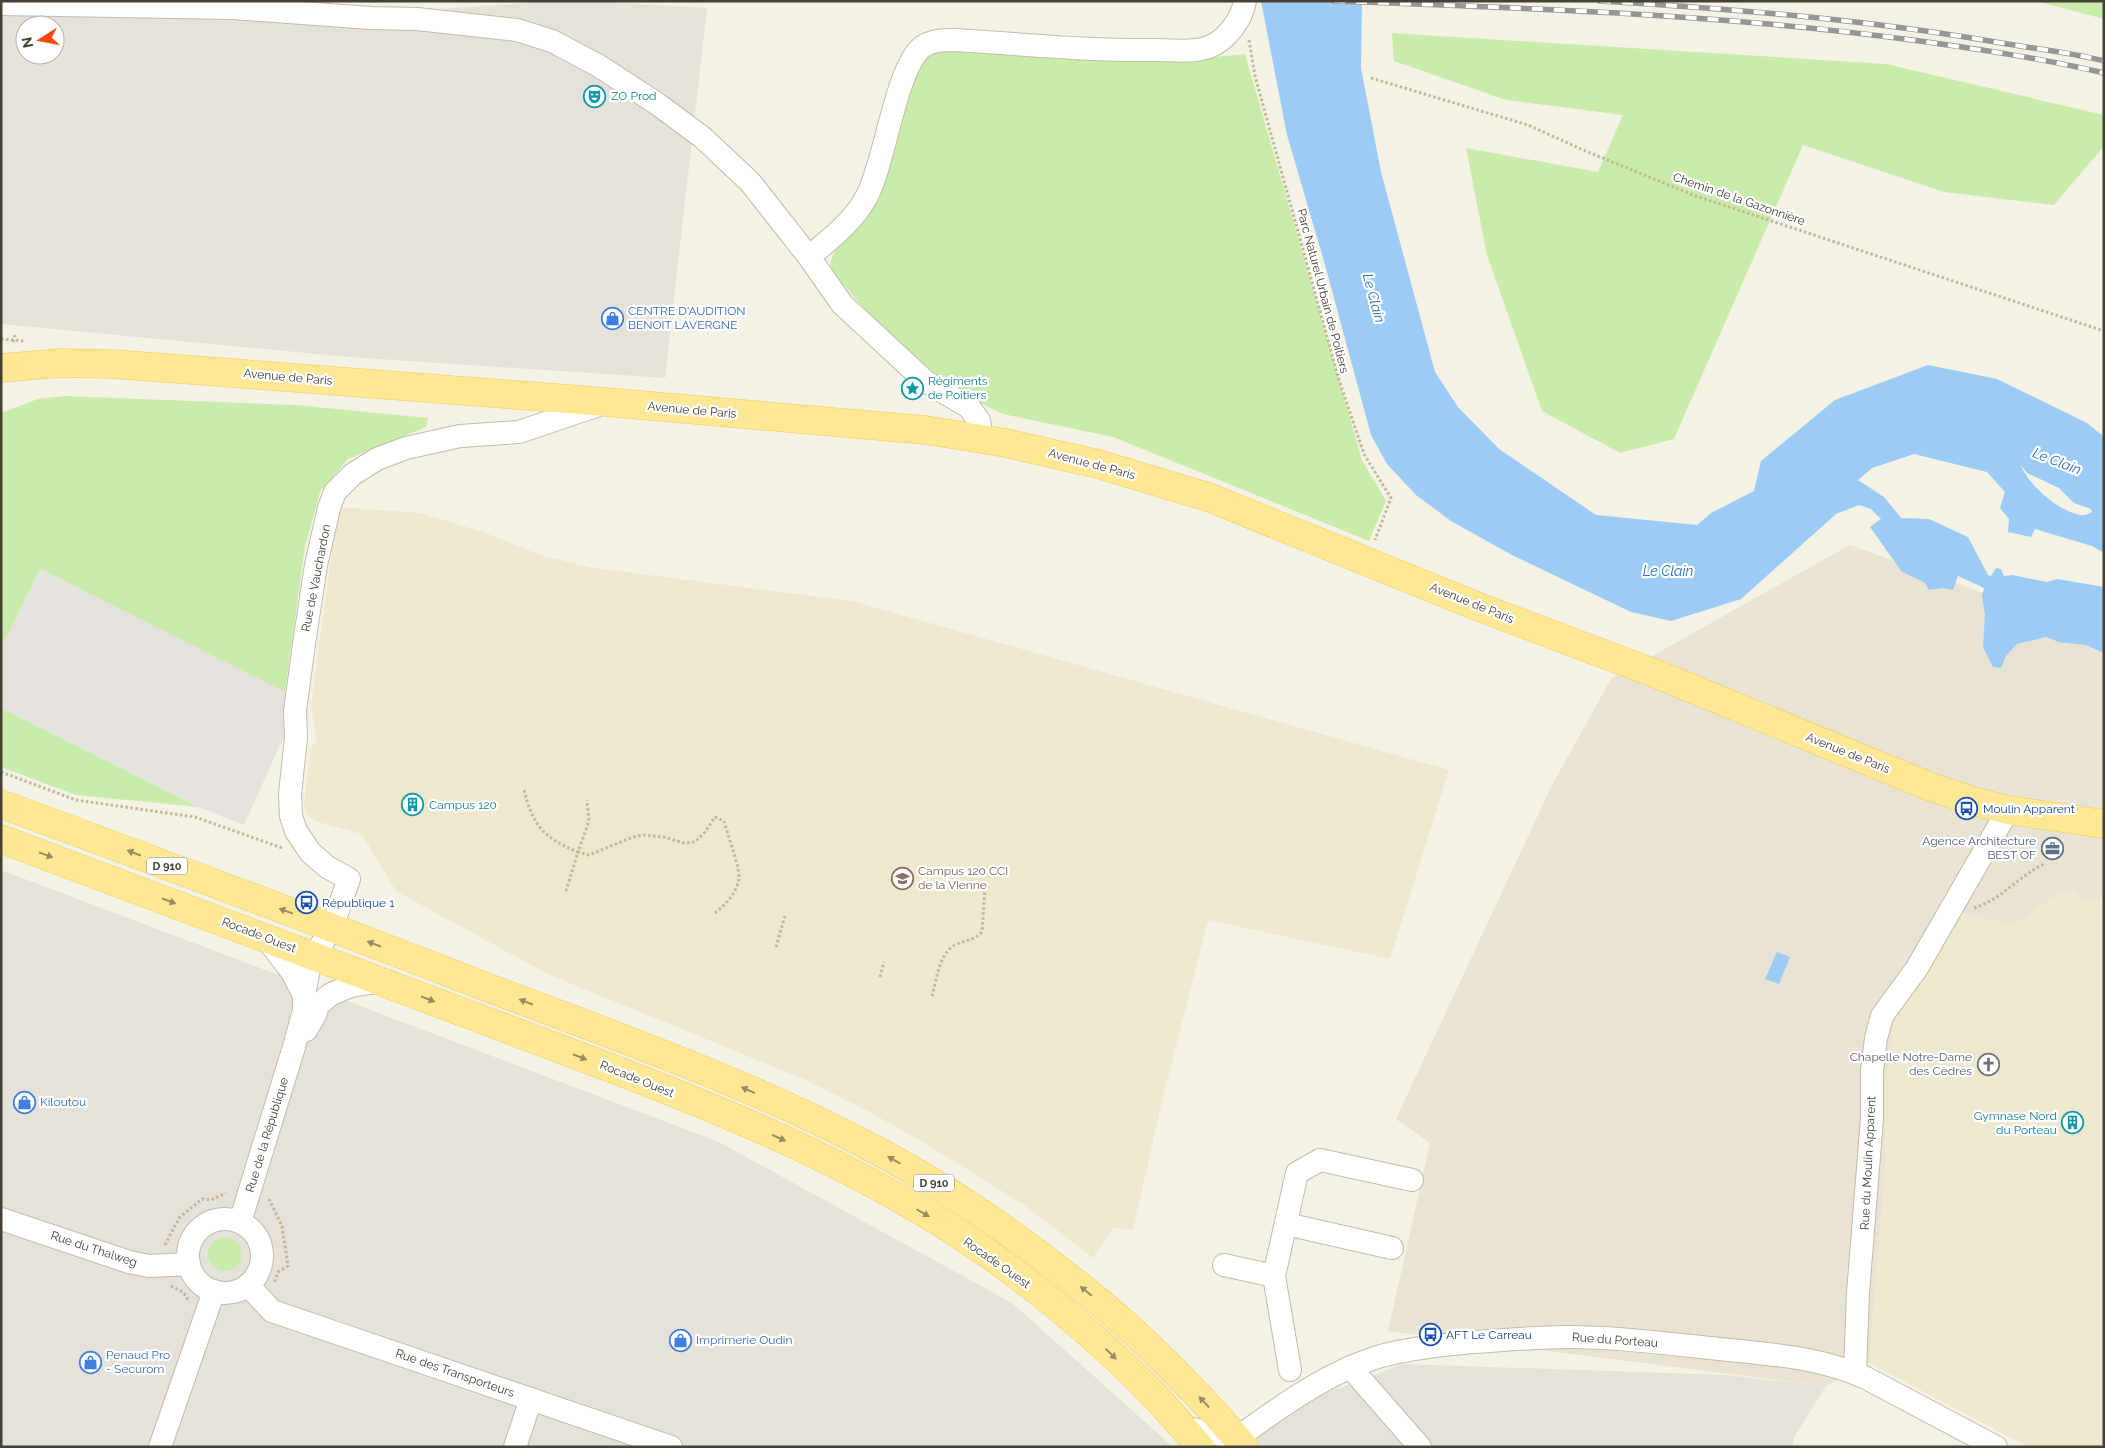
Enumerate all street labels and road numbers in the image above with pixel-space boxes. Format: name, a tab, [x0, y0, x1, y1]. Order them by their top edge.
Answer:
street label: Chemin de la Gazonnière	[1671, 170, 1807, 228]
street label: Parc Naturel Urbain de Poitiers	[1294, 207, 1352, 375]
street label: Avenue de Paris	[243, 366, 333, 388]
street label: Avenue de Paris	[647, 399, 737, 421]
street label: Avenue de Paris	[1047, 446, 1137, 482]
street label: Rue de Vauchardon	[299, 523, 333, 633]
street label: Avenue de Paris	[1428, 580, 1516, 626]
street label: Avenue de Paris	[1804, 730, 1892, 776]
road number: D 910	[147, 858, 187, 874]
street label: Rocade Ouest	[220, 914, 298, 956]
street label: Rocade Ouest	[598, 1058, 676, 1100]
street label: Rue de la République	[243, 1076, 291, 1194]
street label: Rue du Moulin Apparent	[1857, 1096, 1879, 1230]
road number: D 910	[914, 1174, 954, 1192]
street label: Rue du Thalweg	[49, 1228, 139, 1270]
street label: Rocade Ouest	[961, 1235, 1033, 1291]
street label: Rue du Porteau	[1572, 1330, 1658, 1350]
street label: Rue des Transporteurs	[394, 1346, 516, 1400]

